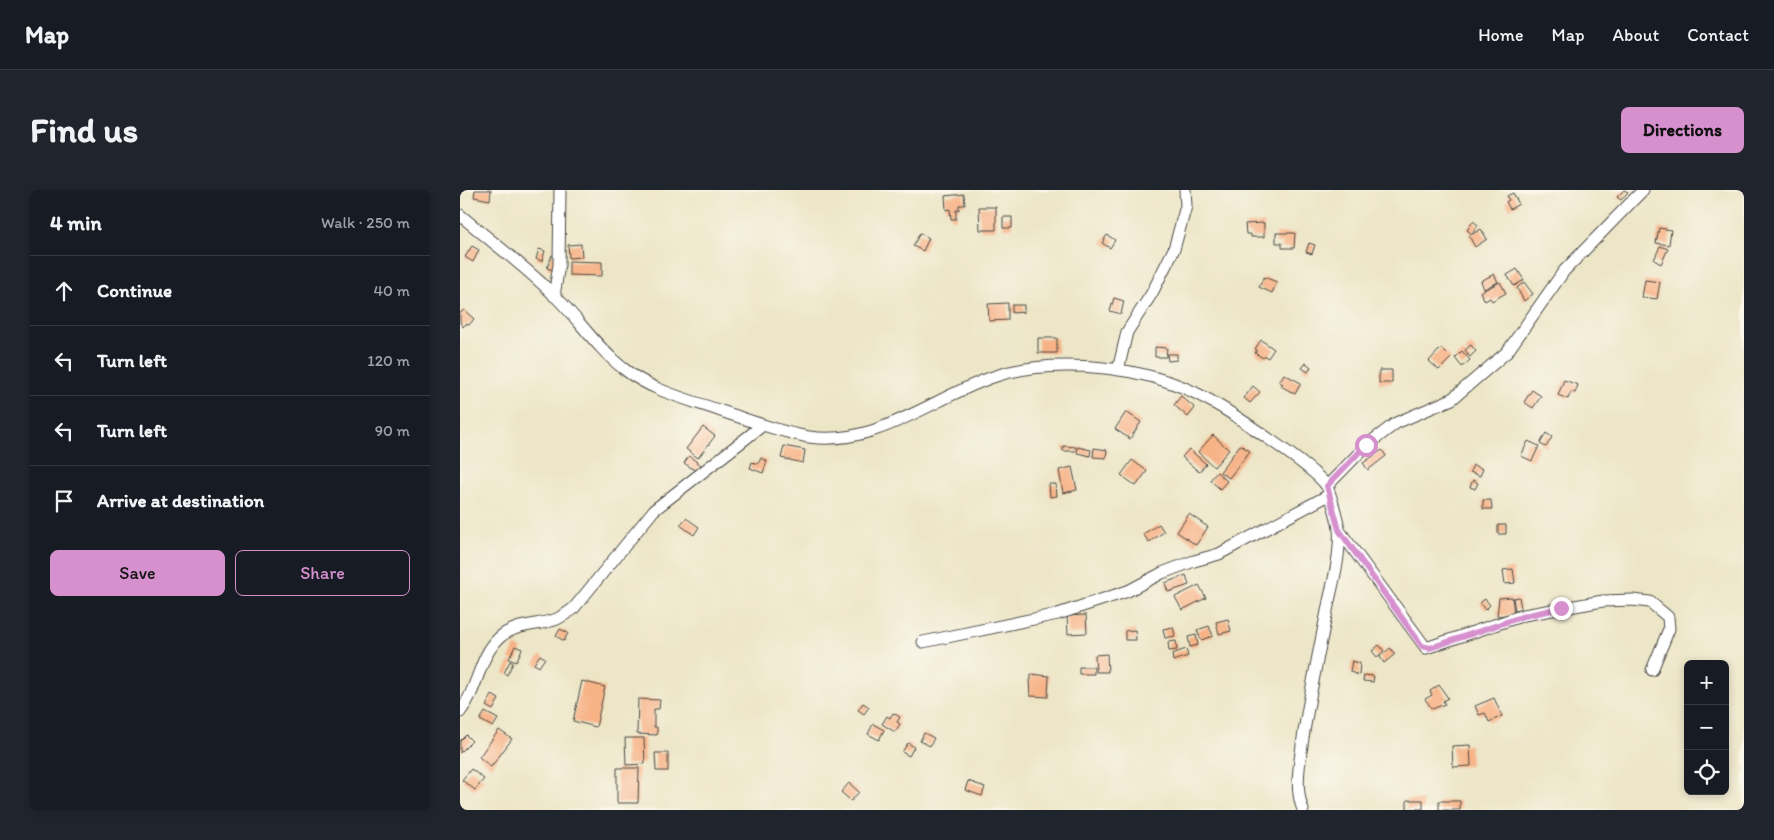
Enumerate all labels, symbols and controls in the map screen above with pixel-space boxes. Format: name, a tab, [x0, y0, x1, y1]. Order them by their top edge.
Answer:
text: Map	[25, 20, 69, 49]
text: Home	[1478, 24, 1524, 46]
text: Map	[1552, 24, 1585, 46]
text: About	[1613, 24, 1659, 46]
text: Contact	[1687, 24, 1749, 46]
button: Directions	[1621, 107, 1744, 153]
text: Find us	[30, 109, 138, 151]
text: 4 min	[50, 210, 102, 235]
text: Walk · 250 m	[321, 213, 410, 232]
icon: ahead	[50, 277, 78, 305]
text: Continue	[97, 279, 172, 302]
text: 40 m	[373, 281, 410, 300]
icon: left	[50, 347, 78, 375]
text: Turn left	[97, 349, 167, 372]
text: 120 m	[367, 351, 410, 370]
icon: left	[50, 417, 78, 445]
text: Turn left	[97, 419, 167, 442]
text: 90 m	[375, 421, 410, 440]
route start	[1355, 434, 1378, 457]
icon: arrive	[50, 487, 78, 515]
text: Arrive at destination	[97, 489, 264, 512]
button: Save	[50, 550, 225, 596]
button: Share	[235, 550, 410, 596]
route end	[1550, 597, 1573, 620]
map controls	[1684, 660, 1729, 795]
button: +	[1684, 660, 1729, 705]
button: −	[1684, 705, 1729, 750]
button: locate	[1684, 750, 1729, 795]

